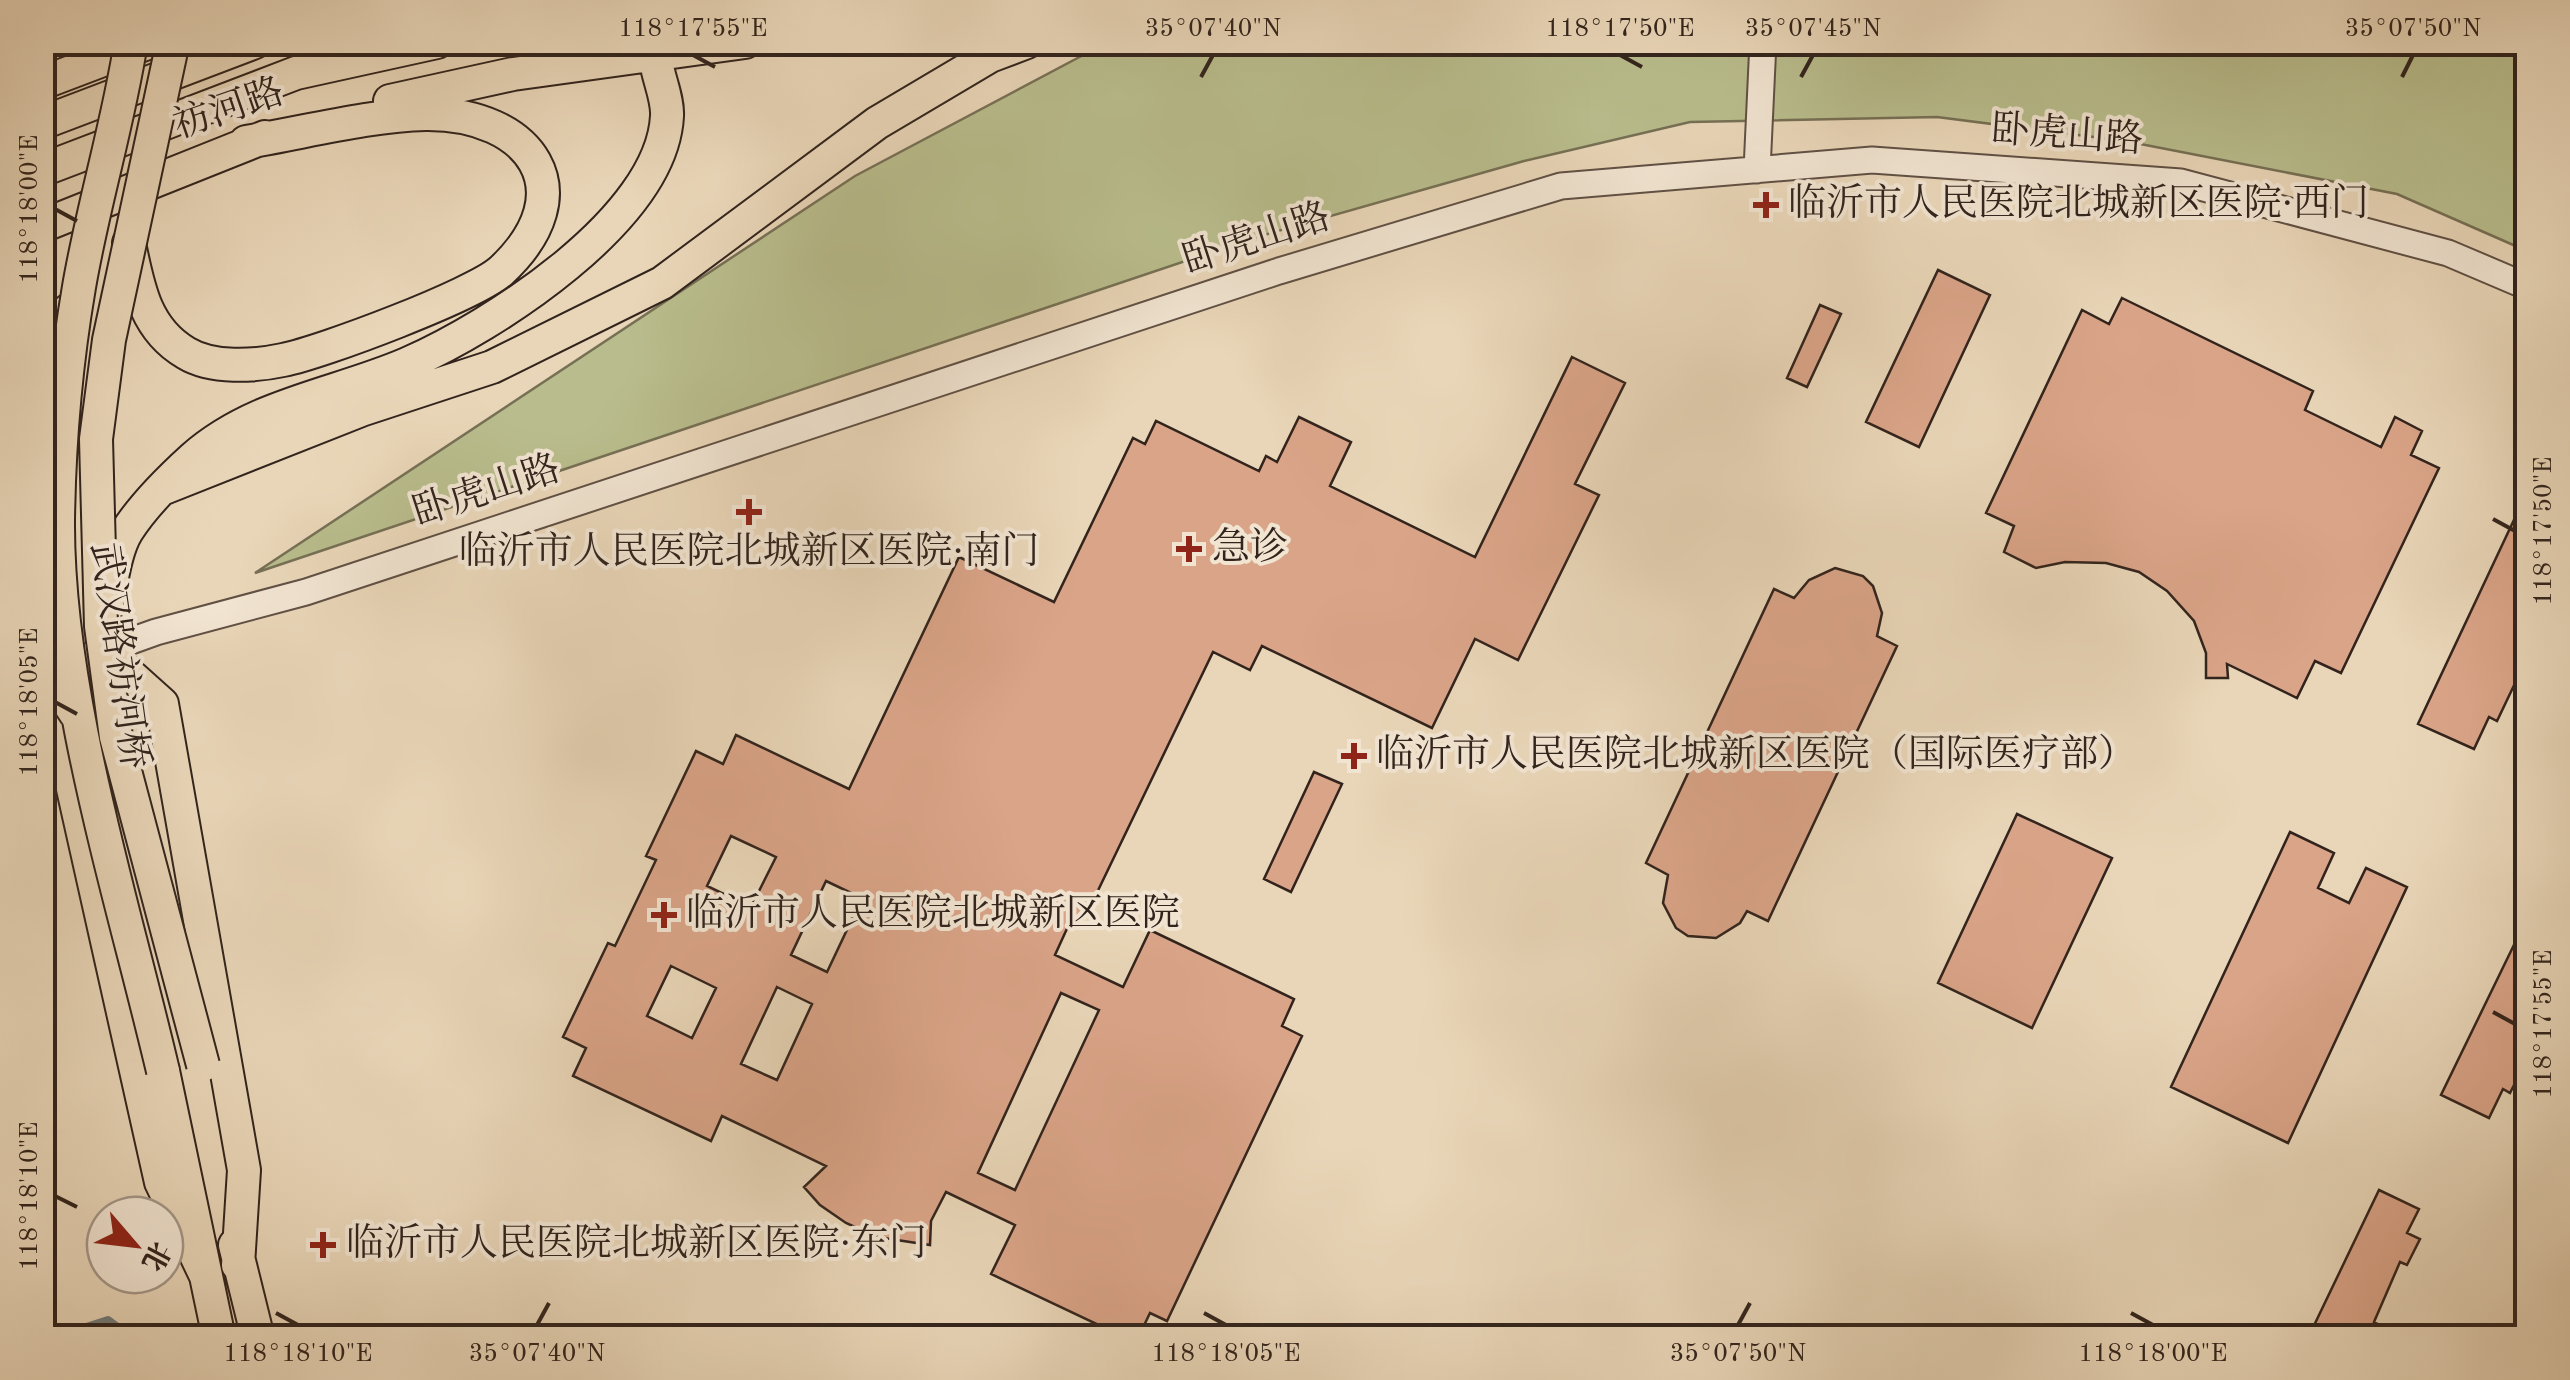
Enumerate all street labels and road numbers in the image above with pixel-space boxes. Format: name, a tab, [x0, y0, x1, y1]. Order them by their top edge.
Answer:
street label: 祊河路	[168, 71, 289, 147]
street label: 卧虎山路	[1990, 109, 2144, 160]
street label: 卧虎山路	[1178, 196, 1335, 282]
street label: 卧虎山路	[408, 448, 565, 534]
street label: 武汉路祊河桥	[83, 540, 157, 772]

